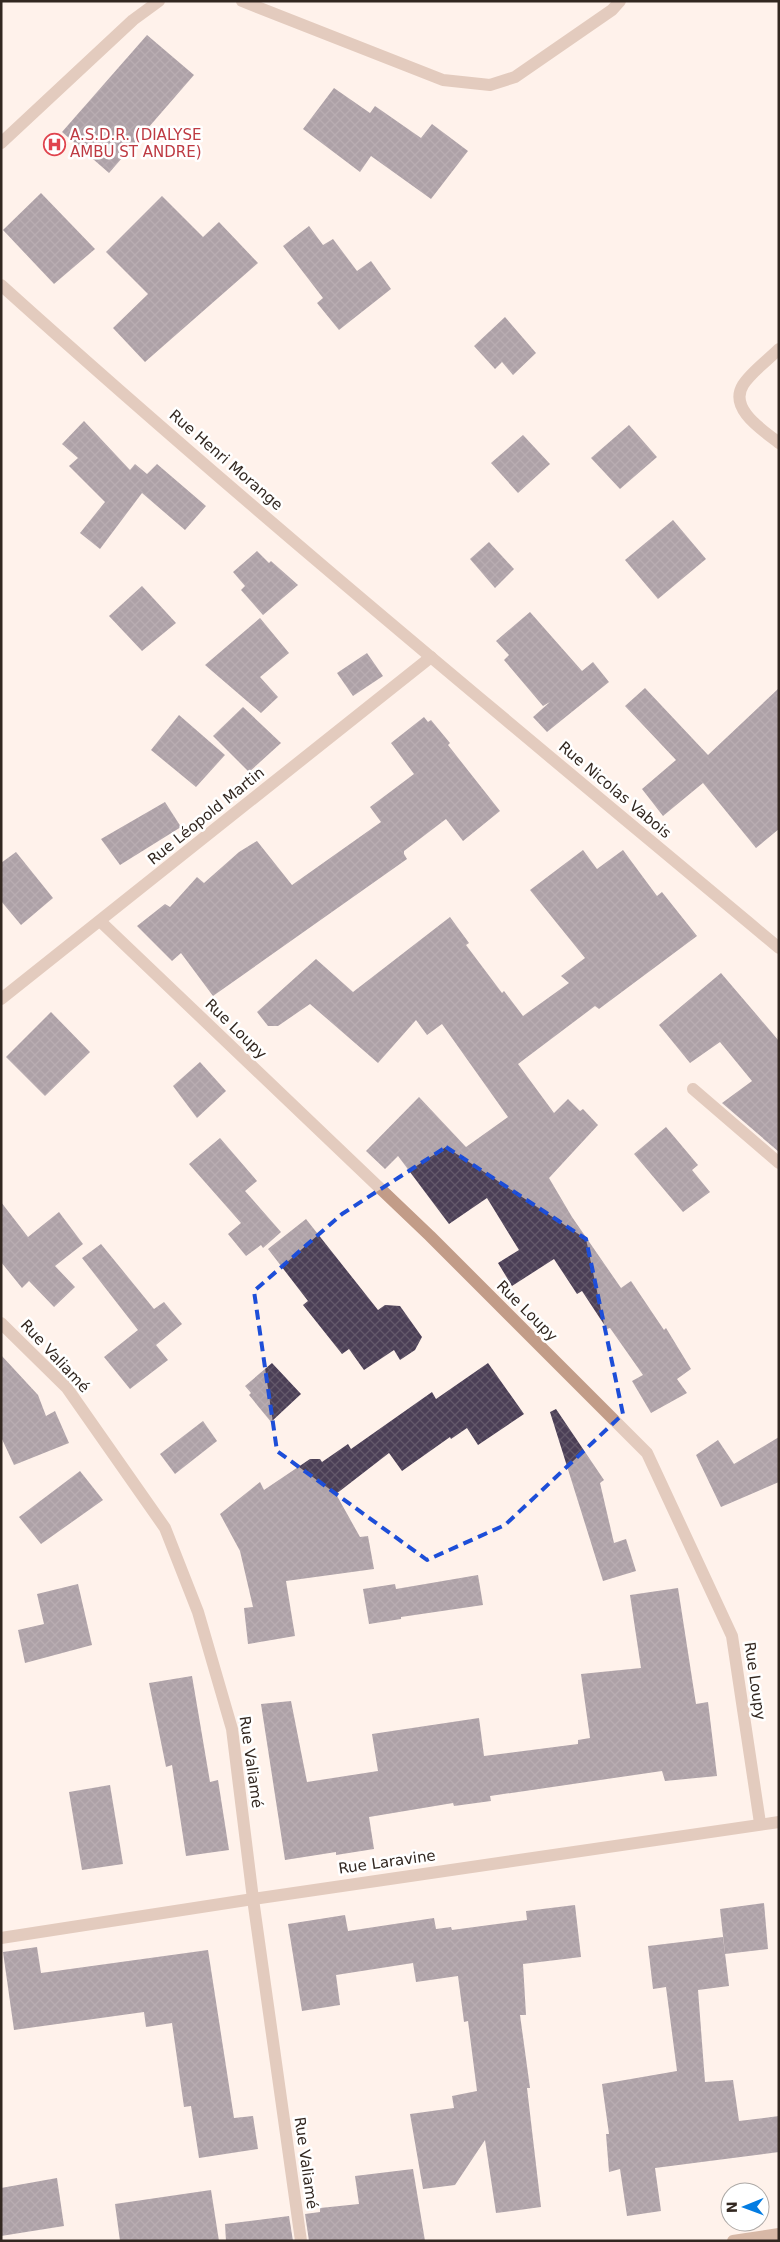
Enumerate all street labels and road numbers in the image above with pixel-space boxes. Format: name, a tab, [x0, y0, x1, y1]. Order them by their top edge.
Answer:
street label: Rue Henri Morange	[166, 406, 286, 514]
street label: Rue Nicolas Vabois	[555, 738, 675, 842]
street label: Rue Léopold Martin	[144, 763, 268, 869]
street label: Rue Loupy	[202, 995, 271, 1063]
street label: Rue Loupy	[493, 1277, 561, 1345]
street label: Rue Valiamé	[17, 1316, 93, 1396]
street label: Rue Loupy	[741, 1641, 769, 1721]
street label: Rue Valiamé	[236, 1715, 266, 1809]
street label: Rue Laravine	[337, 1846, 437, 1878]
street label: Rue Valiamé	[291, 2116, 321, 2210]

